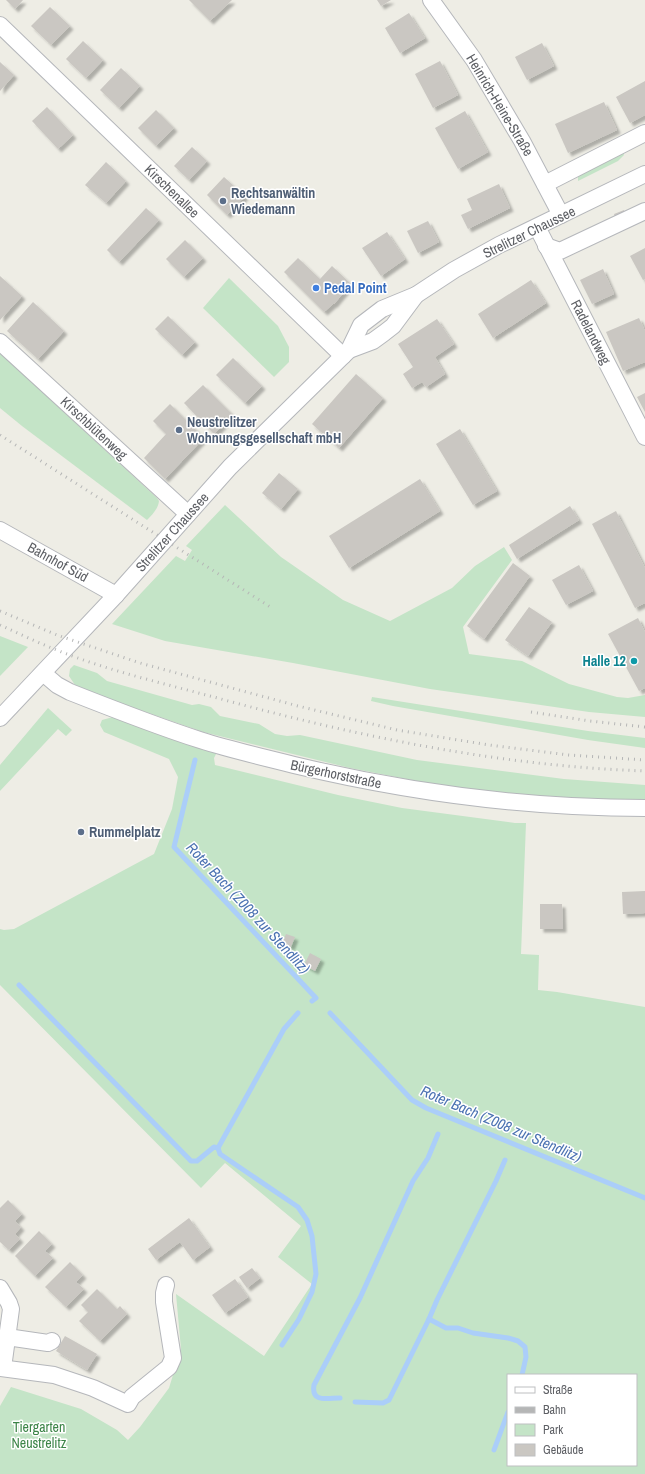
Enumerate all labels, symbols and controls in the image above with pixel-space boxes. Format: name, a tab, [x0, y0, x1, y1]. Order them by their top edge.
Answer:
street label: Heinrich-Heine-Straße	[462, 51, 538, 159]
street label: Kirschenallee	[141, 160, 203, 222]
place label: Rechtsanwältin Wiedemann	[231, 184, 315, 218]
marker: Rechtsanwältin Wiedemann	[218, 196, 228, 206]
street label: Strelitzer Chaussee	[480, 202, 578, 262]
place label: Pedal Point	[324, 279, 387, 297]
marker: Pedal Point	[311, 283, 321, 293]
street label: Radelandweg	[567, 297, 615, 368]
street label: Kirschblütenweg	[57, 392, 132, 464]
place label: Neustrelitzer Wohnungsgesellschaft mbH	[187, 413, 341, 447]
marker: Neustrelitzer Wohnungsgesellschaft mbH	[174, 425, 184, 435]
street label: Strelitzer Chaussee	[132, 489, 212, 575]
street label: Bahnhof Süd	[25, 538, 91, 586]
place label: Halle 12	[583, 652, 626, 670]
marker: Halle 12	[629, 656, 639, 666]
street label: Bürgerhorststraße	[289, 756, 383, 792]
place label: Rummelplatz	[89, 823, 161, 841]
marker: Rummelplatz	[76, 827, 86, 837]
water label: Roter Bach (Z008 zur Stendlitz)	[182, 837, 315, 978]
water label: Roter Bach (Z008 zur Stendlitz)	[417, 1080, 585, 1167]
legend	[507, 1374, 637, 1466]
text: Straße	[543, 1382, 573, 1398]
text: Bahn	[543, 1402, 566, 1418]
park label: Tiergarten Neustrelitz	[12, 1418, 67, 1452]
text: Park	[543, 1422, 563, 1438]
text: Gebäude	[543, 1442, 584, 1458]

